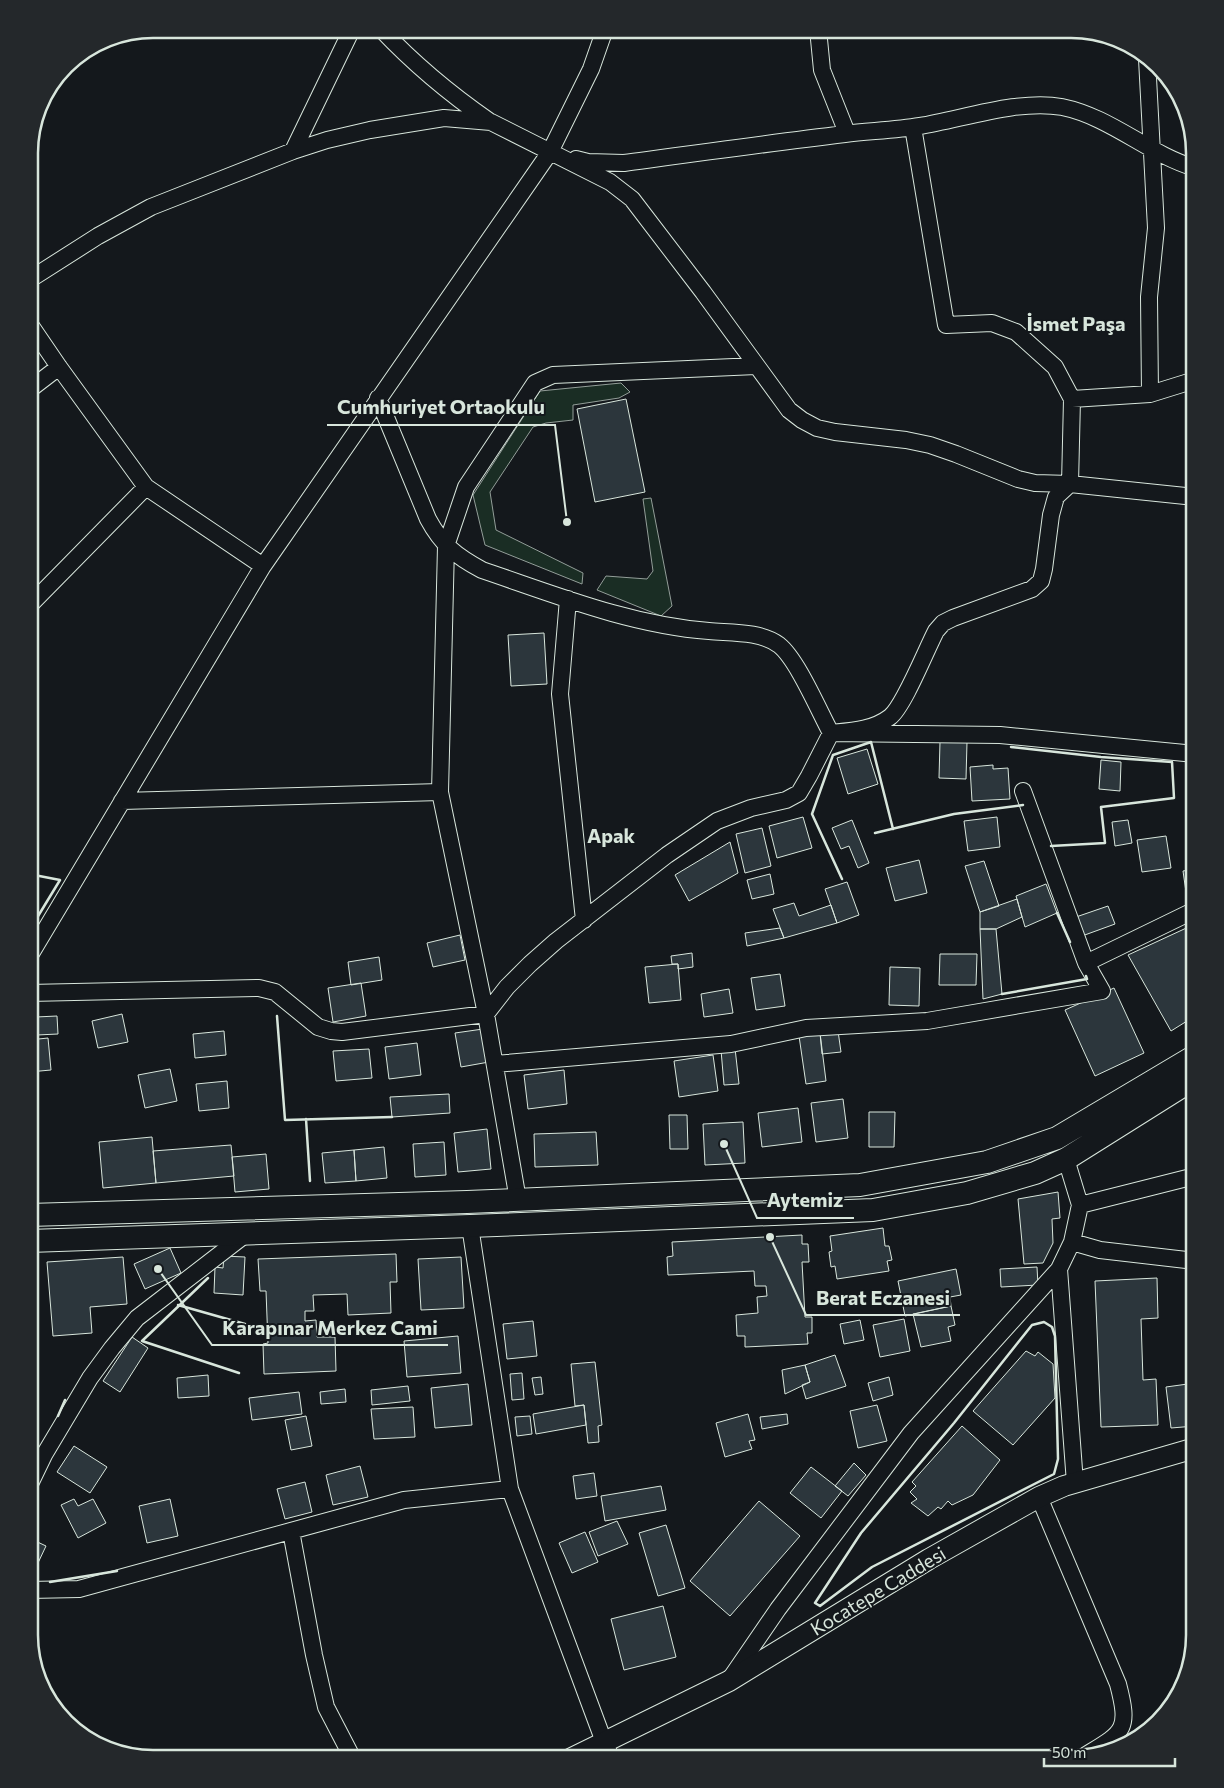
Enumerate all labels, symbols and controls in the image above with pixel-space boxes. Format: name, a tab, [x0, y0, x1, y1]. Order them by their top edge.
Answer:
district label: İsmet Paşa	[1026, 311, 1126, 335]
callout: Cumhuriyet Ortaokulu	[327, 390, 555, 425]
text: Cumhuriyet Ortaokulu	[337, 394, 545, 418]
district label: Apak	[587, 823, 636, 847]
callout: Aytemiz	[757, 1183, 854, 1218]
text: Aytemiz	[767, 1187, 843, 1211]
callout: Berat Eczanesi	[806, 1280, 960, 1315]
text: Berat Eczanesi	[816, 1285, 950, 1309]
callout: Karapınar Merkez Cami	[212, 1310, 448, 1345]
text: Karapınar Merkez Cami	[222, 1315, 438, 1339]
street label: Kocatepe Caddesi	[806, 1541, 950, 1640]
scale bar	[1044, 1736, 1175, 1768]
text: 50 m	[1052, 1743, 1086, 1761]

